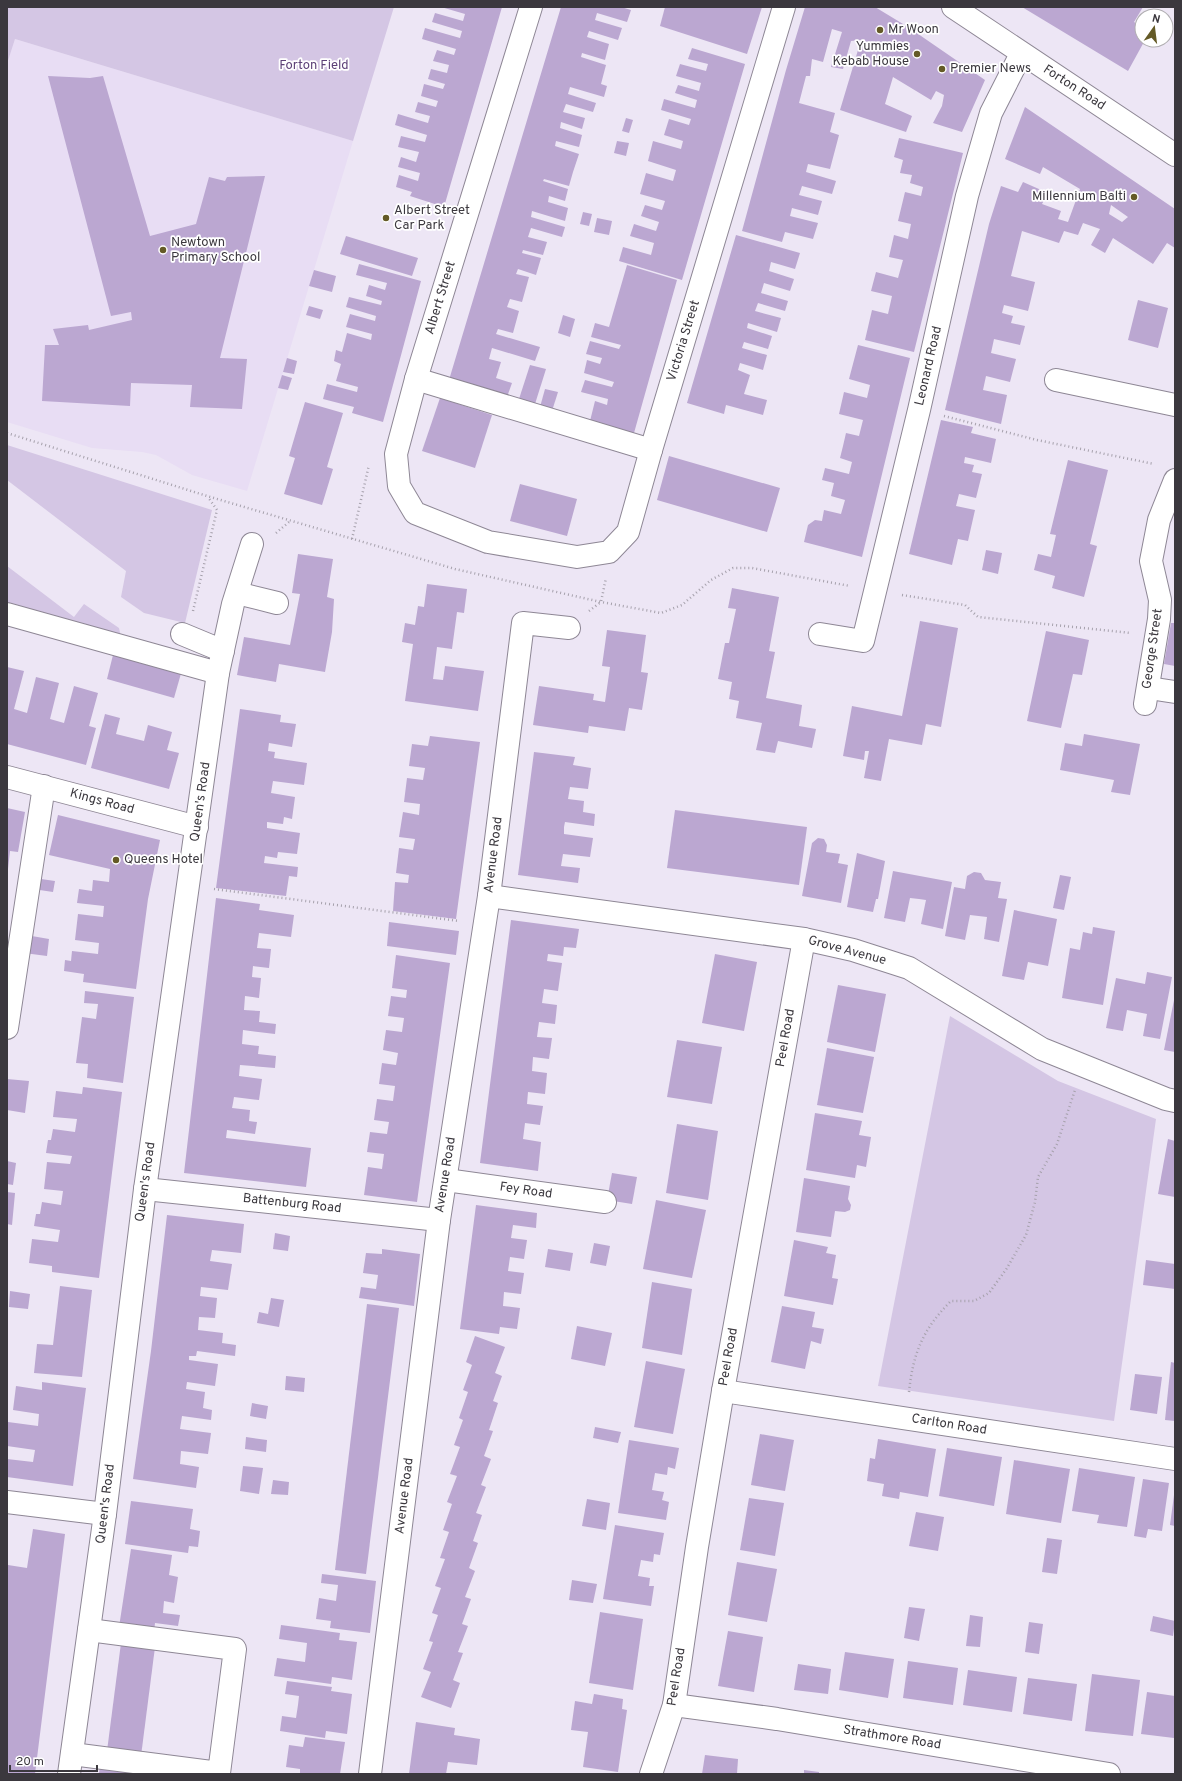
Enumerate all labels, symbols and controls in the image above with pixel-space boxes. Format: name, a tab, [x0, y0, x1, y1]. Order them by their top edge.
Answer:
north arrow	[1134, 8, 1174, 48]
text: N	[1151, 12, 1162, 27]
place label: Mr Woon	[888, 22, 939, 38]
marker: Mr Woon	[875, 25, 885, 35]
place label: Yummies Kebab House	[832, 39, 909, 70]
marker: Yummies Kebab House	[912, 49, 922, 59]
park label: Forton Field	[279, 58, 349, 74]
place label: Premier News	[950, 61, 1031, 77]
street label: Forton Road	[1040, 62, 1108, 114]
marker: Premier News	[937, 64, 947, 74]
place label: Millennium Balti	[1032, 189, 1126, 205]
marker: Millennium Balti	[1129, 192, 1139, 202]
place label: Albert Street Car Park	[394, 203, 470, 234]
marker: Albert Street Car Park	[381, 213, 391, 223]
place label: Newtown Primary School	[171, 235, 260, 266]
marker: Newtown Primary School	[158, 245, 168, 255]
street label: Albert Street	[422, 259, 460, 337]
street label: Victoria Street	[664, 298, 704, 384]
street label: Leonard Road	[912, 325, 946, 407]
street label: George Street	[1139, 608, 1167, 690]
street label: Queen's Road	[187, 761, 215, 843]
street label: Kings Road	[68, 786, 136, 818]
street label: Avenue Road	[481, 816, 507, 894]
place label: Queens Hotel	[124, 852, 203, 868]
marker: Queens Hotel	[111, 855, 121, 865]
street label: Grove Avenue	[806, 933, 888, 969]
street label: Peel Road	[773, 1008, 799, 1068]
street label: Avenue Road	[432, 1136, 460, 1214]
street label: Queen's Road	[132, 1141, 160, 1223]
street label: Fey Road	[499, 1179, 553, 1203]
street label: Battenburg Road	[242, 1191, 342, 1217]
street label: Peel Road	[716, 1327, 742, 1387]
street label: Carlton Road	[910, 1411, 988, 1439]
street label: Avenue Road	[392, 1457, 418, 1535]
street label: Queen's Road	[93, 1463, 119, 1545]
street label: Peel Road	[664, 1647, 690, 1707]
street label: Strathmore Road	[842, 1722, 942, 1754]
scale bar	[10, 1747, 97, 1773]
text: 20 m	[16, 1754, 44, 1770]

